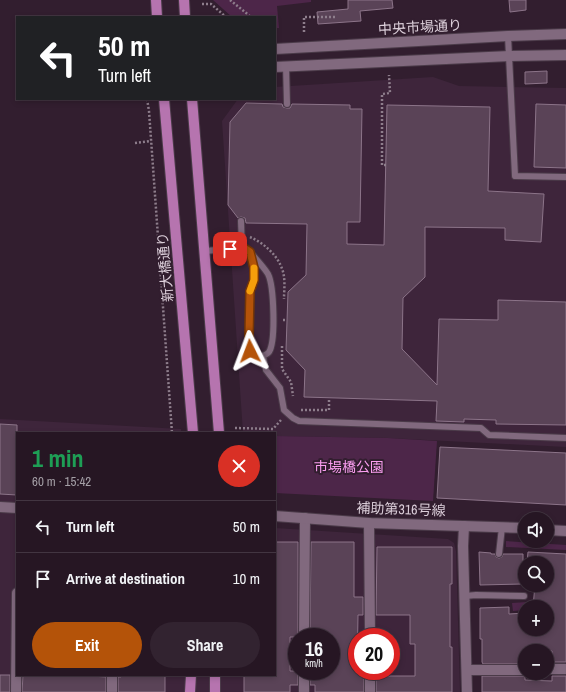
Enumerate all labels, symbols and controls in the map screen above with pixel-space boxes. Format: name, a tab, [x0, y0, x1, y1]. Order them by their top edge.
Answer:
street label: 中央市場通り	[378, 16, 462, 38]
text: 50 m	[98, 27, 150, 65]
icon: left	[32, 32, 84, 84]
text: Turn left	[98, 63, 151, 88]
street label: 新大橋通り	[153, 231, 177, 303]
pin	[213, 232, 247, 266]
icon: arrive	[219, 238, 241, 260]
position arrow	[229, 330, 271, 372]
text: 1 min	[32, 442, 83, 474]
button: close	[218, 445, 260, 487]
park label: 市場橋公園	[314, 458, 384, 476]
text: 60 m · 15:42	[32, 473, 91, 490]
street label: 補助第316号線	[356, 498, 446, 520]
map controls	[518, 512, 554, 680]
button: sound	[518, 512, 554, 548]
icon: left	[32, 516, 54, 538]
text: Turn left	[66, 516, 114, 537]
text: 50 m	[233, 516, 260, 537]
button: search	[518, 556, 554, 592]
icon: arrive	[32, 568, 54, 590]
text: Arrive at destination	[66, 568, 185, 589]
text: 10 m	[233, 568, 260, 589]
button: +	[518, 600, 554, 636]
button: Exit	[32, 622, 142, 668]
button: Share	[150, 622, 260, 668]
speed limit sign: 20	[348, 628, 400, 680]
text: 16	[305, 635, 323, 662]
button: −	[518, 644, 554, 680]
text: km/h	[305, 657, 323, 670]

